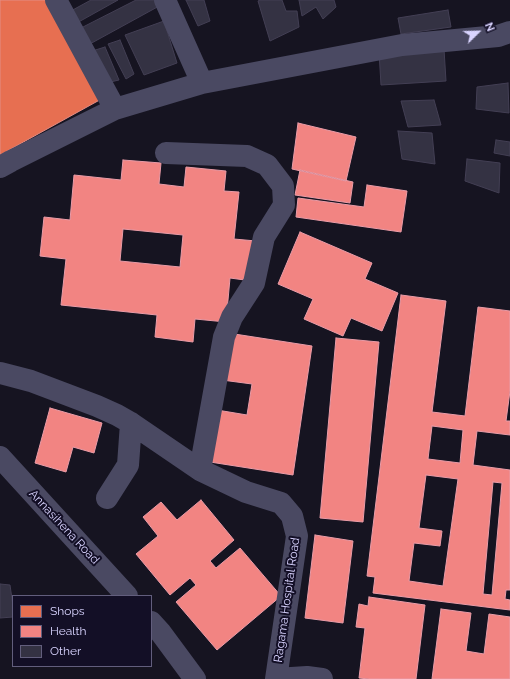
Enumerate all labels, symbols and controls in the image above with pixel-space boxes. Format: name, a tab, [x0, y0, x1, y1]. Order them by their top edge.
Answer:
north arrow	[458, 12, 498, 52]
text: N	[482, 21, 497, 34]
street label: Annasihena Road	[26, 487, 102, 567]
street label: Ragama Hospital Road	[271, 536, 303, 664]
legend	[12, 595, 152, 667]
text: Shops	[50, 604, 85, 618]
text: Health	[50, 624, 87, 638]
text: Other	[50, 644, 81, 658]

